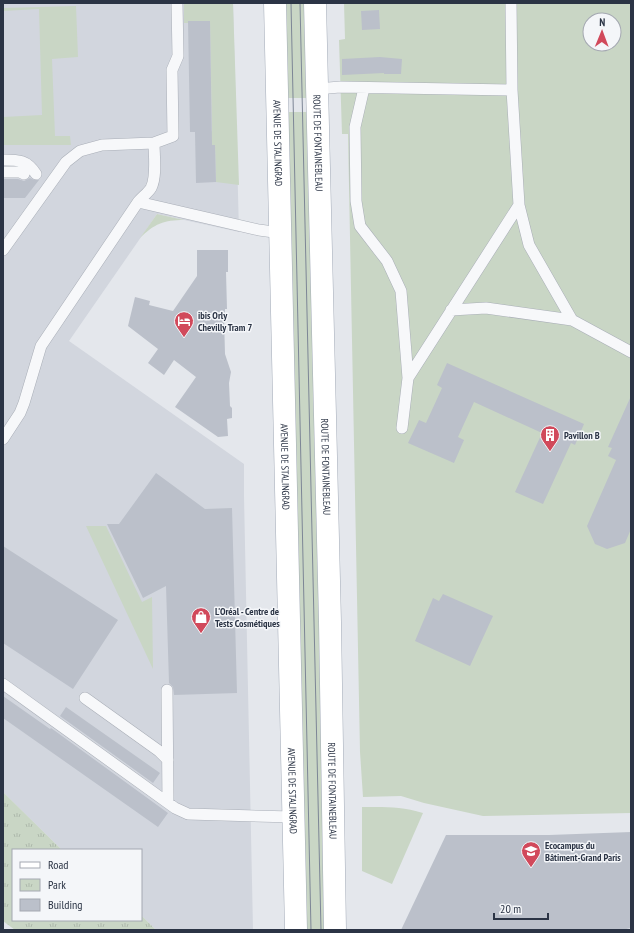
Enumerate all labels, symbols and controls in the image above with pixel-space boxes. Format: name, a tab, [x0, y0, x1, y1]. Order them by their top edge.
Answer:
north arrow	[582, 12, 622, 52]
text: N	[599, 15, 605, 29]
street label: ROUTE DE FONTAINEBLEAU	[311, 94, 326, 191]
street label: AVENUE DE STALINGRAD	[271, 100, 286, 186]
place label: ibis Orly Chevilly Tram 7	[198, 309, 252, 334]
hotel icon: ibis Orly Chevilly Tram 7	[173, 310, 195, 338]
street label: ROUTE DE FONTAINEBLEAU	[319, 418, 334, 515]
street label: AVENUE DE STALINGRAD	[278, 424, 293, 510]
building icon: Pavillon B	[539, 424, 561, 452]
place label: Pavillon B	[564, 429, 600, 442]
place label: L'Oréal - Centre de Tests Cosmétiques	[215, 605, 280, 630]
shop icon: L'Oréal - Centre de Tests Cosmétiques	[190, 606, 212, 634]
street label: ROUTE DE FONTAINEBLEAU	[325, 742, 340, 839]
street label: AVENUE DE STALINGRAD	[285, 748, 300, 834]
place label: Ecocampus du Bâtiment-Grand Paris	[545, 839, 621, 864]
school or university icon: Ecocampus du Bâtiment-Grand Paris	[520, 840, 542, 868]
legend	[12, 849, 142, 921]
text: Road	[48, 857, 68, 872]
text: Park	[48, 877, 66, 892]
scale bar	[494, 895, 548, 921]
text: Building	[48, 897, 83, 912]
text: 20 m	[500, 901, 521, 916]

